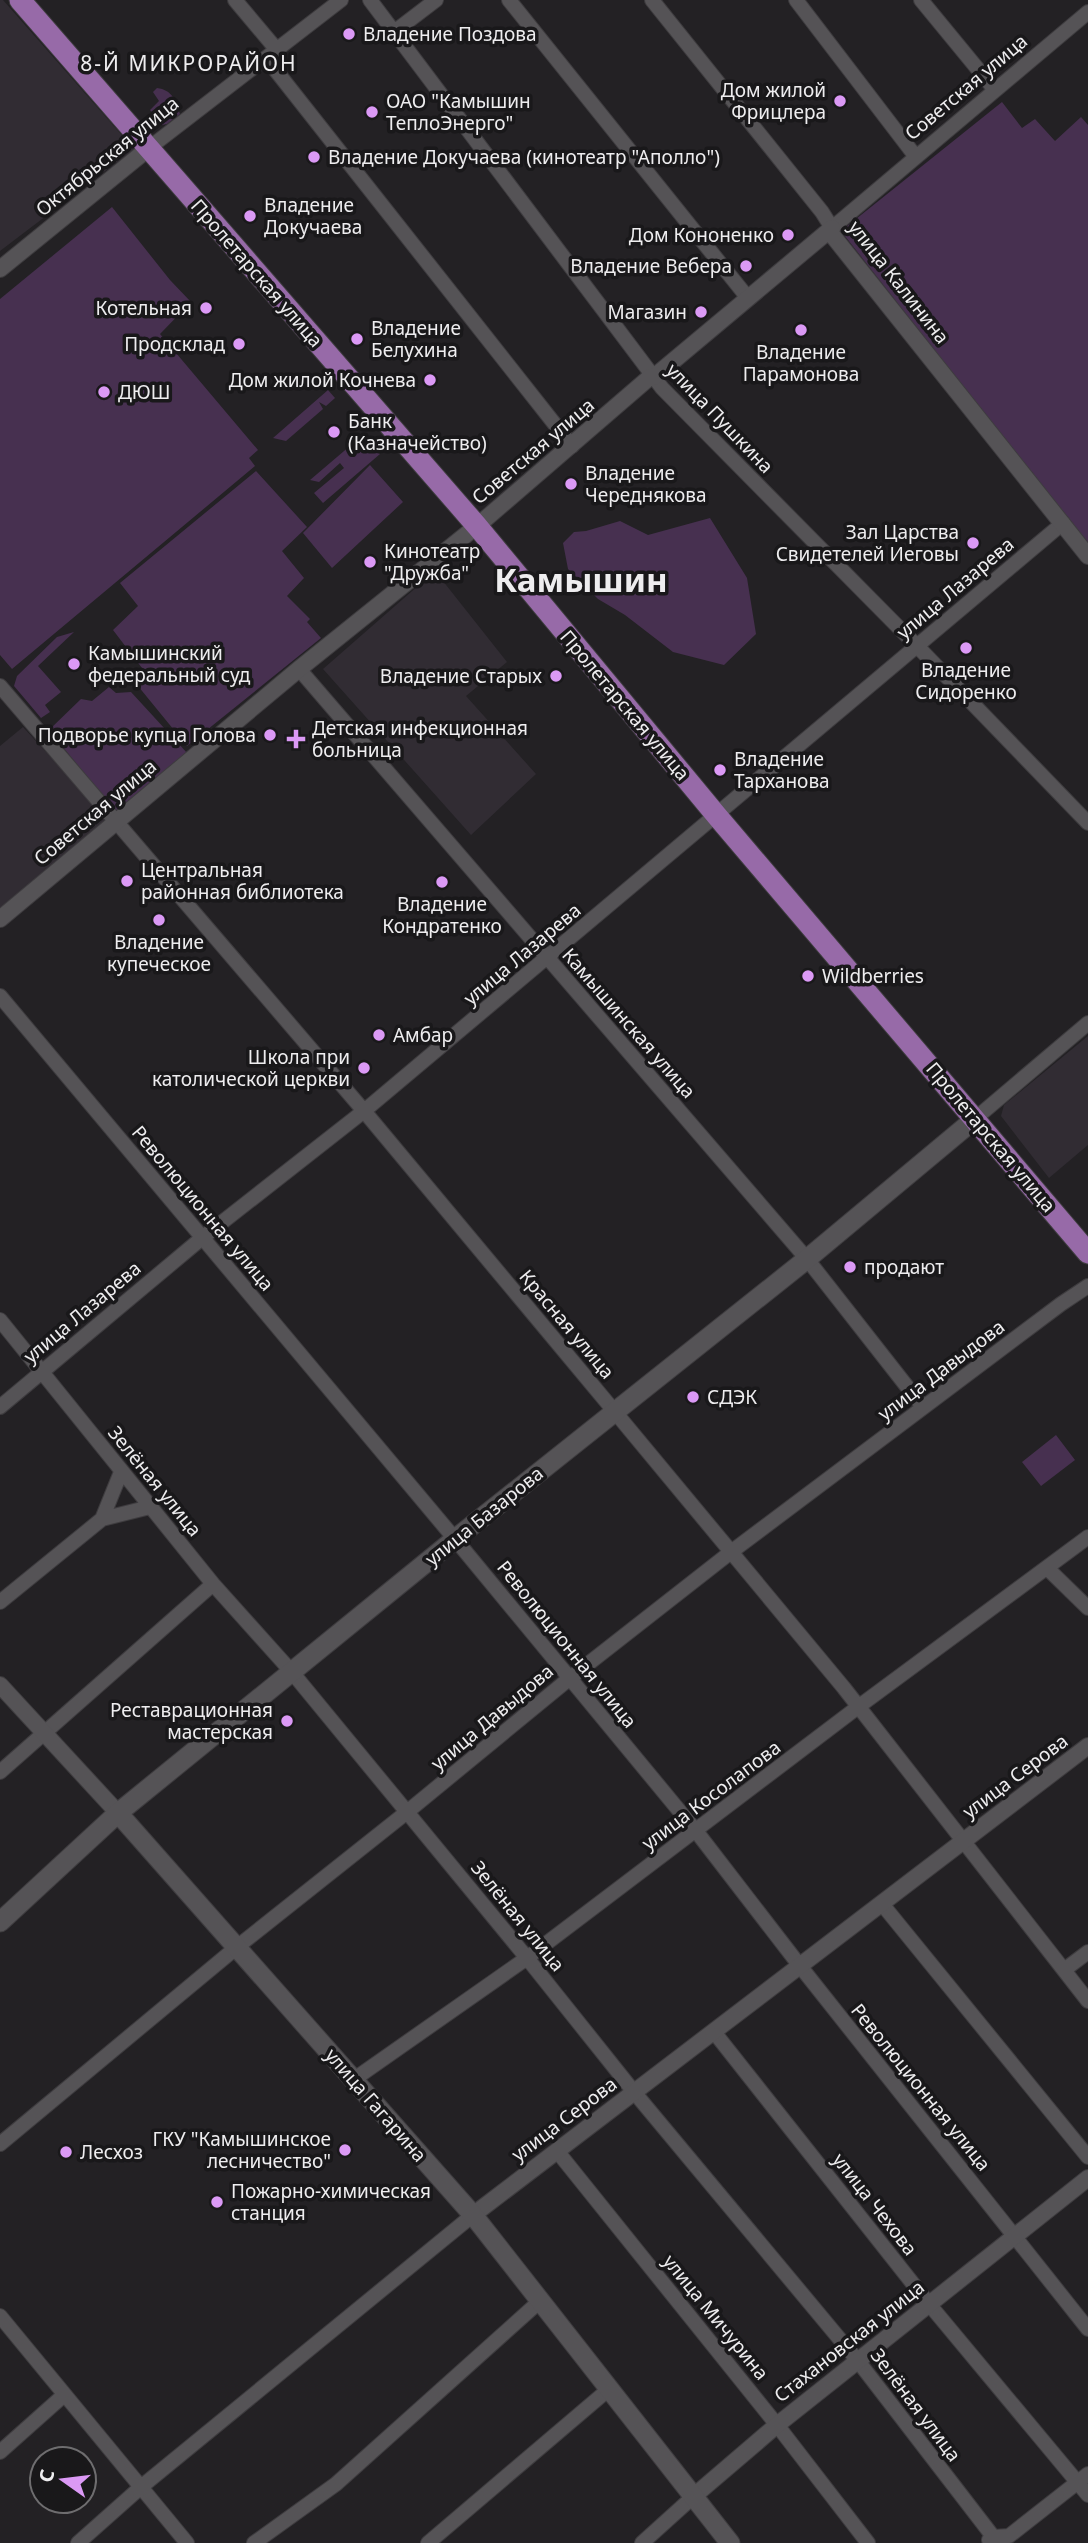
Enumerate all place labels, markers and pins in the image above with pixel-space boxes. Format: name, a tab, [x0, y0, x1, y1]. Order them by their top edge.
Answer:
place label: Владение Поздова	[363, 21, 537, 47]
marker: Владение Поздова	[341, 26, 357, 42]
place label: Дом жилой Фрицлера	[721, 77, 826, 125]
place label: ОАО "Камышин ТеплоЭнерго"	[386, 88, 531, 136]
marker: Дом жилой Фрицлера	[832, 93, 848, 109]
marker: ОАО "Камышин ТеплоЭнерго"	[364, 104, 380, 120]
place label: Владение Докучаева (кинотеатр "Аполло")	[328, 144, 720, 170]
marker: Владение Докучаева (кинотеатр "Аполло")	[306, 149, 322, 165]
place label: Владение Докучаева	[264, 192, 362, 240]
marker: Владение Докучаева	[242, 208, 258, 224]
place label: Дом Кононенко	[629, 222, 774, 248]
marker: Дом Кононенко	[780, 227, 796, 243]
place label: Владение Вебера	[570, 253, 732, 279]
marker: Владение Вебера	[738, 258, 754, 274]
place label: Котельная	[96, 295, 192, 321]
place label: Магазин	[608, 299, 687, 325]
marker: Котельная	[198, 300, 214, 316]
marker: Магазин	[693, 304, 709, 320]
place label: Владение Белухина	[371, 315, 461, 363]
marker: Владение Парамонова	[793, 322, 809, 338]
place label: Продсклад	[124, 331, 225, 357]
marker: Владение Белухина	[349, 331, 365, 347]
marker: Продсклад	[231, 336, 247, 352]
place label: Владение Парамонова	[743, 339, 859, 387]
place label: Дом жилой Кочнева	[229, 367, 416, 393]
marker: Дом жилой Кочнева	[422, 372, 438, 388]
place label: ДЮШ	[118, 379, 171, 405]
marker: ДЮШ	[96, 384, 112, 400]
place label: Банк (Казначейство)	[348, 408, 487, 456]
marker: Банк (Казначейство)	[326, 424, 342, 440]
place label: Владение Череднякова	[585, 460, 707, 508]
marker: Владение Череднякова	[563, 476, 579, 492]
place label: Зал Царства Свидетелей Иеговы	[776, 519, 959, 567]
marker: Зал Царства Свидетелей Иеговы	[965, 535, 981, 551]
place label: Кинотеатр "Дружба"	[384, 538, 480, 586]
marker: Кинотеатр "Дружба"	[362, 554, 378, 570]
place label: Камышинский федеральный суд	[88, 640, 251, 688]
marker: Владение Сидоренко	[958, 640, 974, 656]
marker: Камышинский федеральный суд	[66, 656, 82, 672]
place label: Владение Сидоренко	[915, 657, 1017, 705]
place label: Владение Старых	[380, 663, 542, 689]
marker: Владение Старых	[548, 668, 564, 684]
place label: Детская инфекционная больница	[312, 715, 528, 763]
place label: Подворье купца Голова	[38, 722, 256, 748]
marker: Подворье купца Голова	[262, 727, 278, 743]
marker: Детская инфекционная больница	[286, 729, 306, 749]
place label: Владение Тарханова	[734, 746, 830, 794]
marker: Владение Тарханова	[712, 762, 728, 778]
place label: Центральная районная библиотека	[141, 857, 344, 905]
marker: Центральная районная библиотека	[119, 873, 135, 889]
marker: Владение Кондратенко	[434, 874, 450, 890]
place label: Владение Кондратенко	[382, 891, 502, 939]
marker: Владение купеческое	[151, 912, 167, 928]
place label: Владение купеческое	[107, 929, 211, 977]
place label: Wildberries	[822, 963, 924, 989]
marker: Wildberries	[800, 968, 816, 984]
place label: Амбар	[393, 1022, 453, 1048]
marker: Амбар	[371, 1027, 387, 1043]
place label: Школа при католической церкви	[152, 1044, 350, 1092]
marker: Школа при католической церкви	[356, 1060, 372, 1076]
place label: продают	[864, 1254, 944, 1280]
marker: продают	[842, 1259, 858, 1275]
place label: СДЭК	[707, 1384, 757, 1410]
marker: СДЭК	[685, 1389, 701, 1405]
place label: Реставрационная мастерская	[110, 1697, 273, 1745]
marker: Реставрационная мастерская	[279, 1713, 295, 1729]
place label: ГКУ "Камышинское лесничество"	[153, 2126, 331, 2174]
place label: Лесхоз	[80, 2139, 143, 2165]
marker: ГКУ "Камышинское лесничество"	[337, 2142, 353, 2158]
marker: Лесхоз	[58, 2144, 74, 2160]
place label: Пожарно-химическая станция	[231, 2178, 431, 2226]
marker: Пожарно-химическая станция	[209, 2194, 225, 2210]

